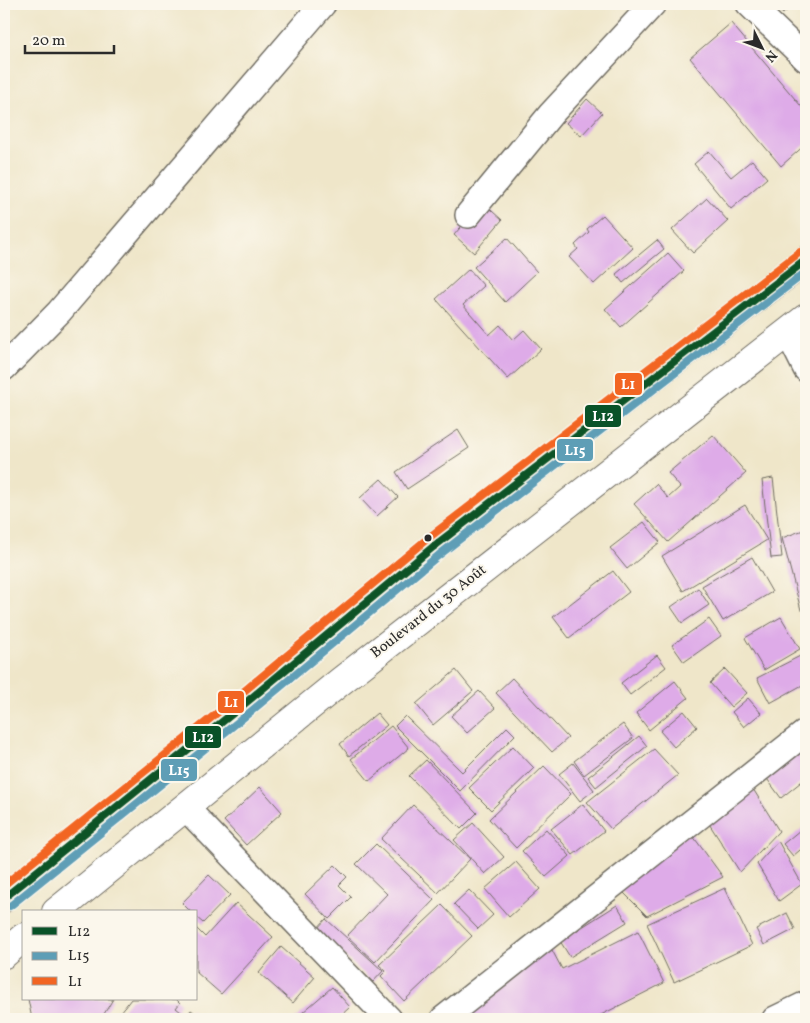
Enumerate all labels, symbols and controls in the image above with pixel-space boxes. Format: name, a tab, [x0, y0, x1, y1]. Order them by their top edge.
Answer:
scale bar	[25, 22, 114, 54]
north arrow	[738, 22, 788, 72]
text: 20 m	[32, 31, 65, 52]
text: N	[760, 46, 781, 66]
line badge: L1	[614, 372, 643, 396]
text: L1	[621, 376, 635, 395]
line badge: L12	[584, 404, 622, 428]
text: L12	[592, 408, 614, 427]
line badge: L15	[556, 438, 594, 462]
text: L15	[565, 442, 586, 461]
unlabelled marker	[423, 533, 433, 543]
street label: Boulevard du 30 Août	[367, 560, 491, 664]
line badge: L1	[217, 690, 245, 714]
text: L1	[224, 694, 238, 713]
line badge: L12	[184, 725, 222, 749]
text: L12	[192, 729, 214, 748]
line badge: L15	[160, 758, 198, 782]
text: L15	[169, 762, 190, 781]
legend	[22, 910, 198, 1000]
text: L12	[68, 922, 90, 943]
text: L15	[68, 946, 89, 967]
text: L1	[68, 972, 82, 993]

